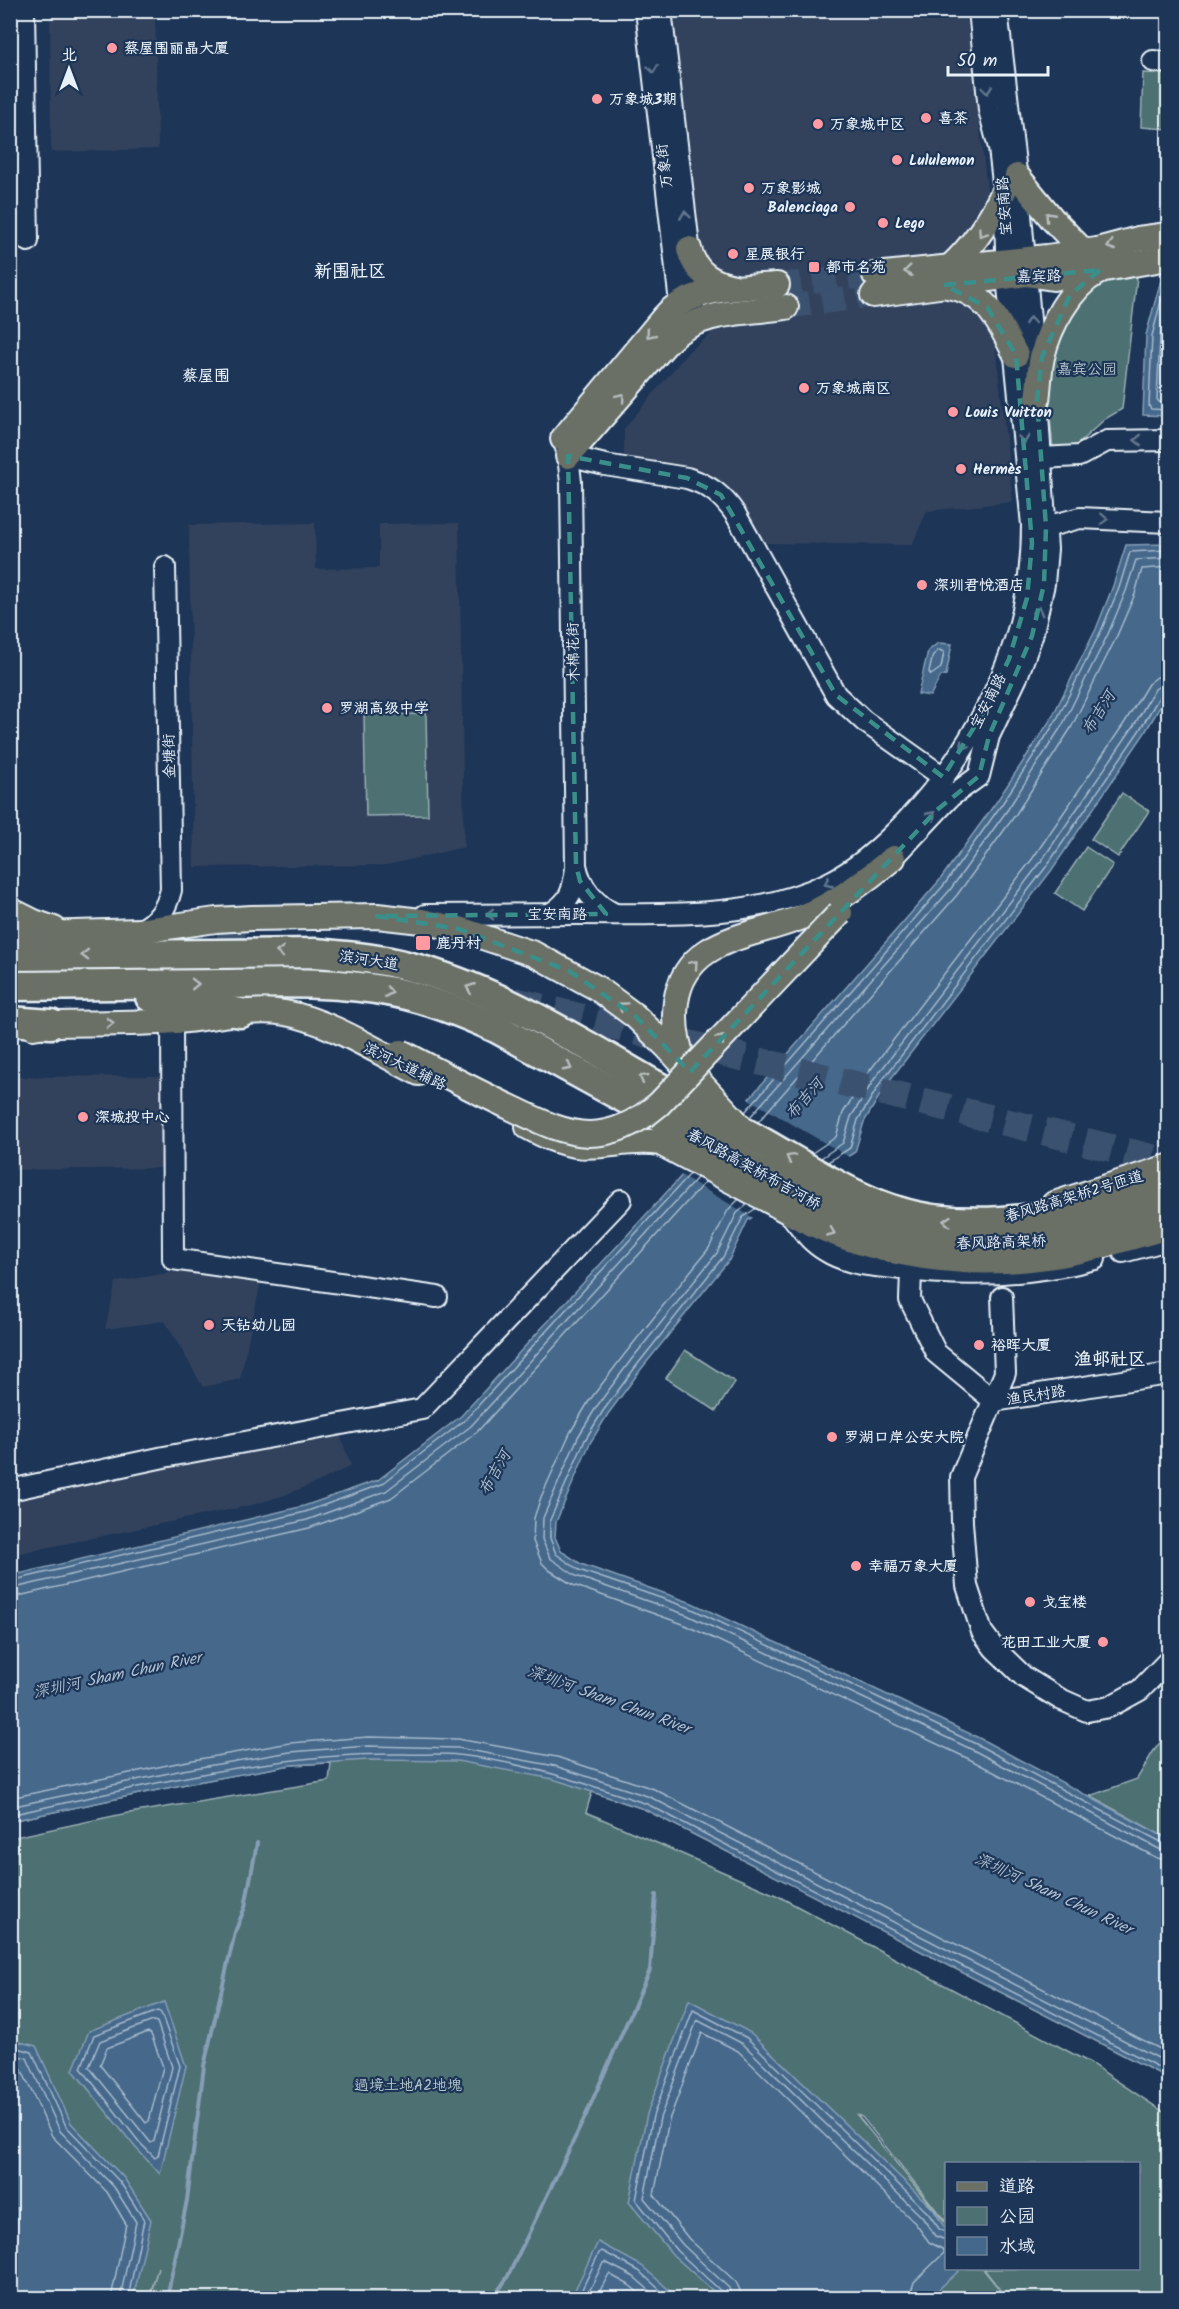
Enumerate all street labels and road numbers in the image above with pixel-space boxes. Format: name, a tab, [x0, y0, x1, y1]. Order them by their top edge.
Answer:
street label: 万象街	[650, 142, 680, 190]
street label: 宝安南路	[991, 175, 1019, 237]
street label: 嘉宾路	[1016, 265, 1062, 289]
street label: 木棉花街	[561, 622, 587, 682]
street label: 宝安南路	[965, 669, 1013, 734]
street label: 金塘街	[158, 733, 182, 779]
street label: 宝安南路	[527, 903, 587, 927]
street label: 滨河大道	[337, 944, 400, 978]
street label: 滨河大道辅路	[359, 1036, 450, 1097]
street label: 春风路高架桥布吉河桥	[682, 1123, 825, 1217]
street label: 春风路高架桥2号匝道	[1002, 1164, 1147, 1229]
street label: 春风路高架桥	[956, 1229, 1046, 1257]
street label: 渔民村路	[1005, 1379, 1068, 1413]

